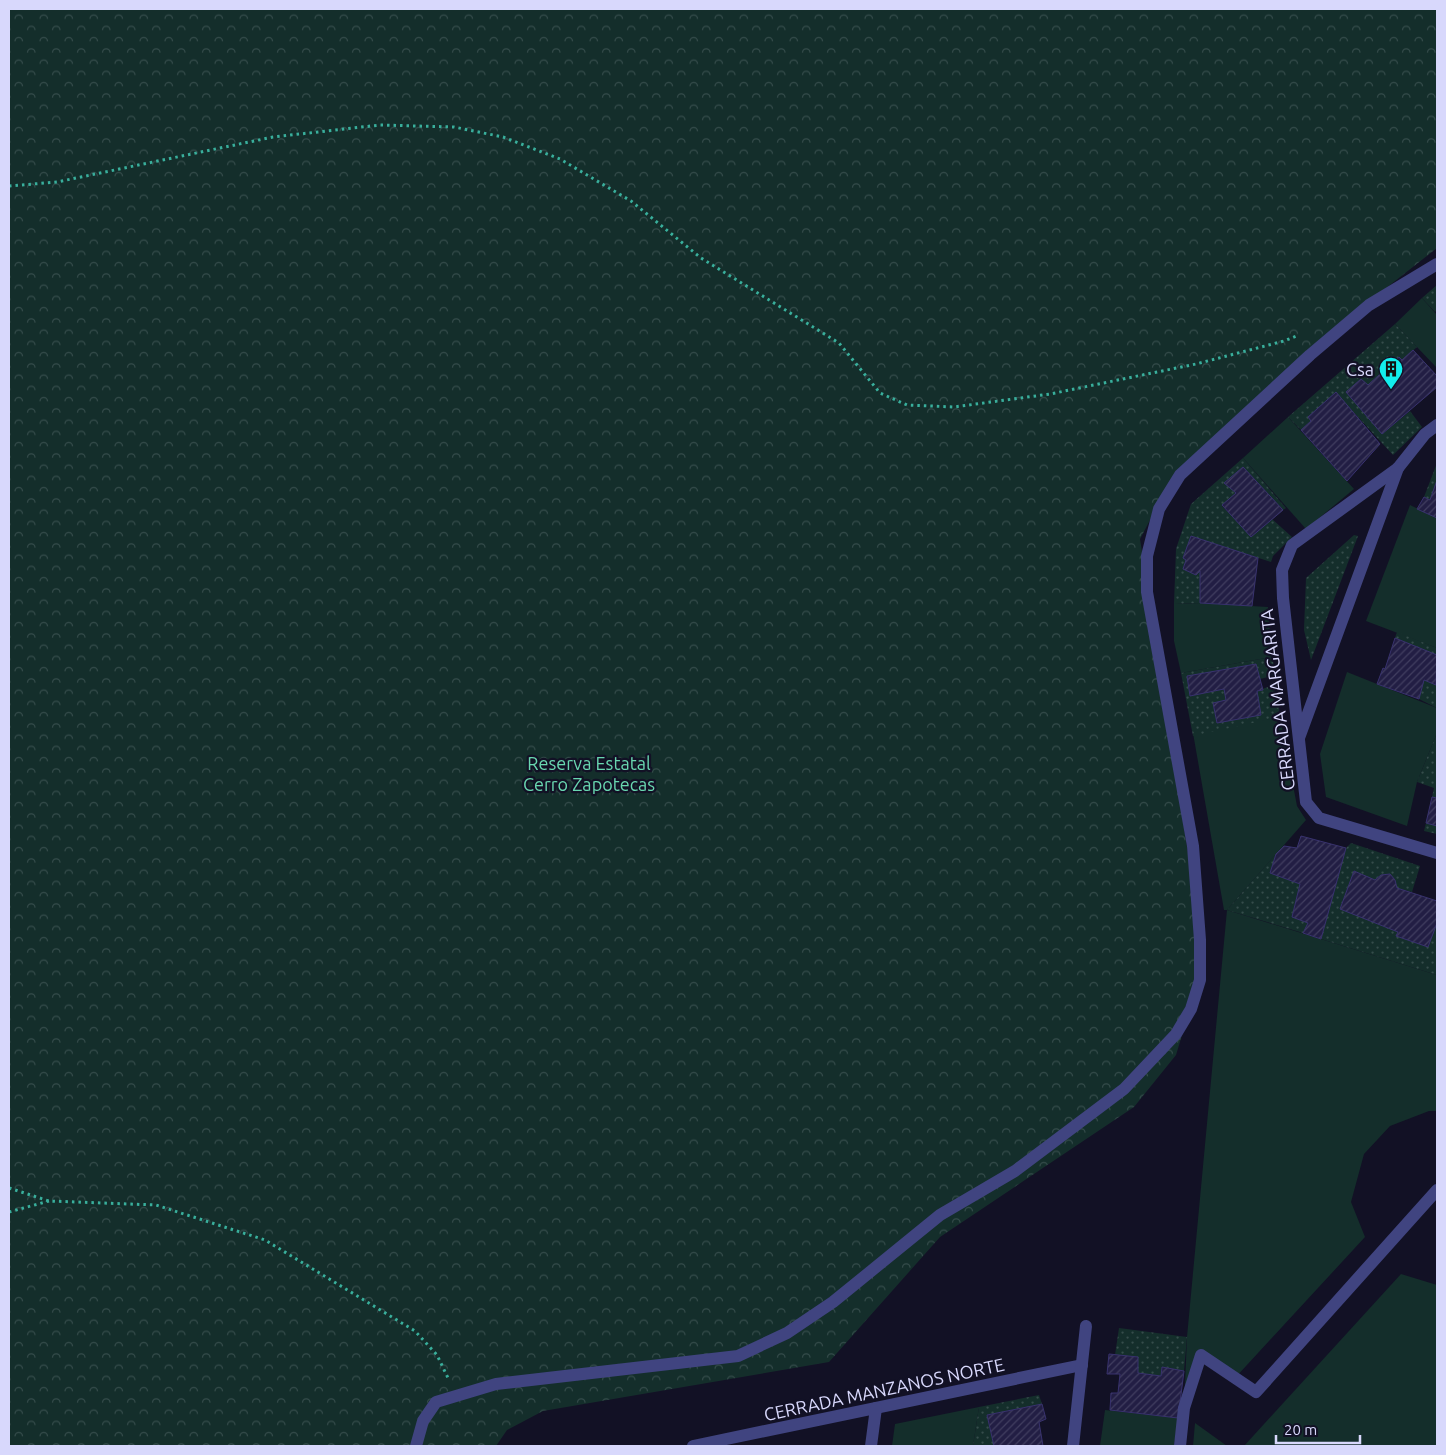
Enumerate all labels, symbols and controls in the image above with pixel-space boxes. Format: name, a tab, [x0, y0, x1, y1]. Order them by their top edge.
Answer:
building icon: Csa	[1378, 356, 1404, 390]
place label: Csa	[1346, 359, 1374, 379]
street label: CERRADA MARGARITA	[1256, 608, 1298, 792]
park label: Reserva Estatal Cerro Zapotecas	[523, 753, 655, 794]
street label: CERRADA MANZANOS NORTE	[762, 1354, 1006, 1424]
scale bar	[1276, 1412, 1360, 1444]
text: 20 m	[1284, 1421, 1317, 1438]

